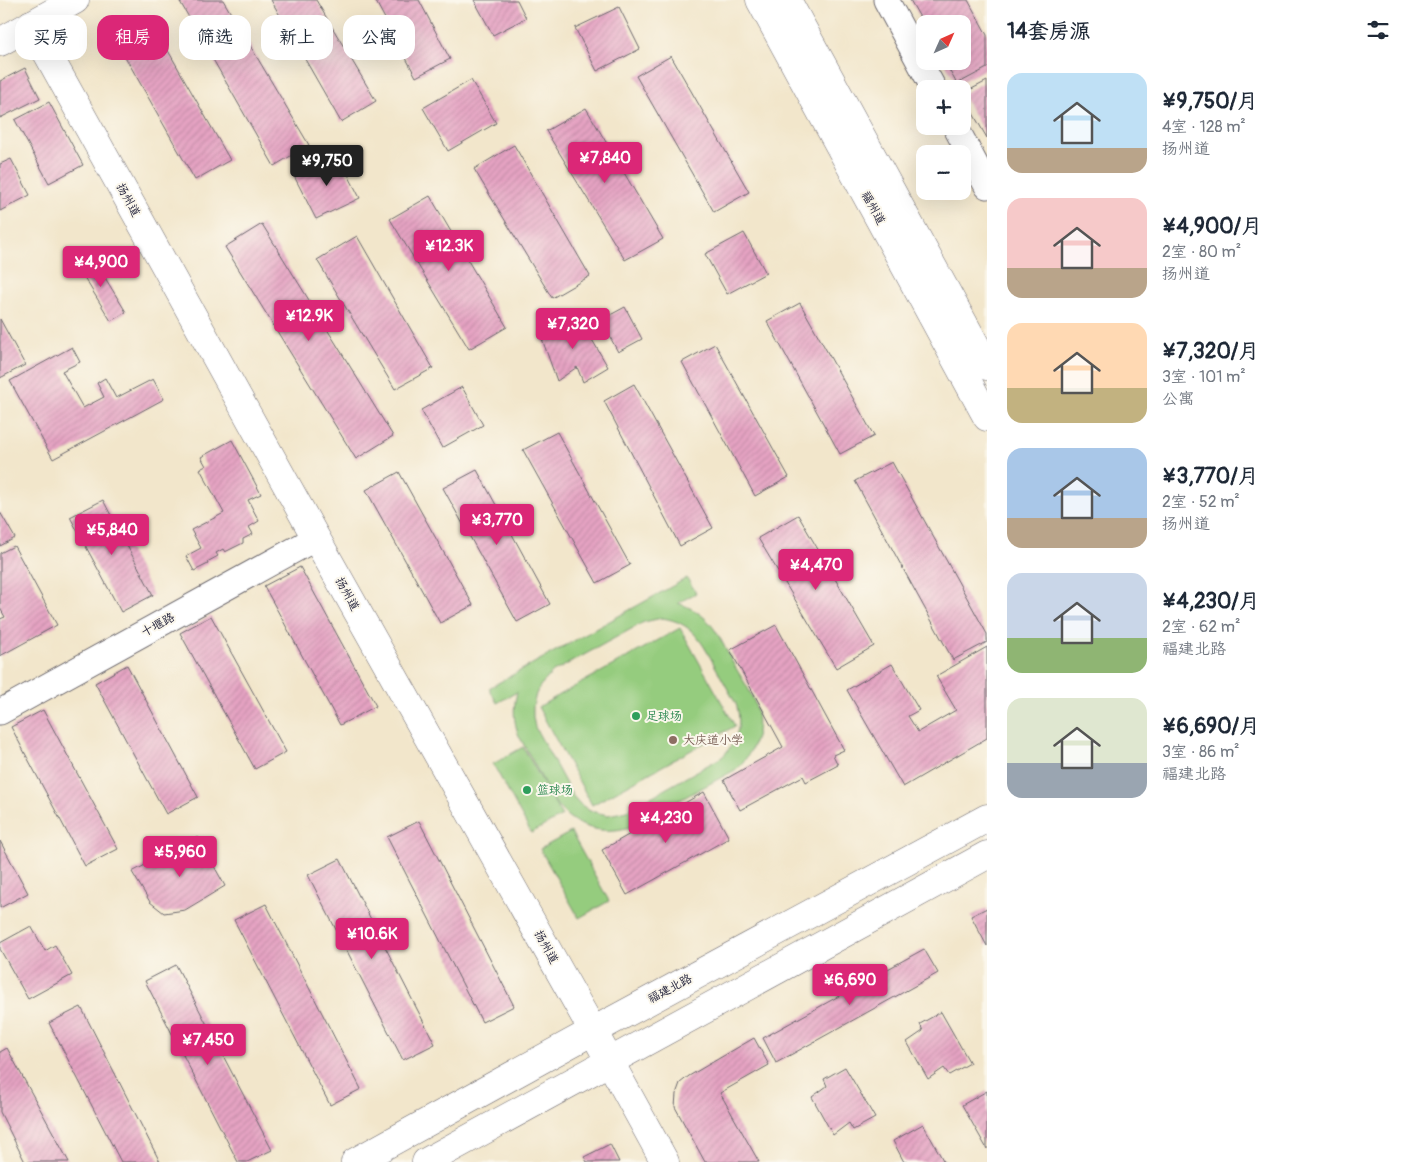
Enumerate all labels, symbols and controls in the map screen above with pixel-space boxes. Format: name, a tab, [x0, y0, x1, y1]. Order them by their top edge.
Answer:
chip: 买房	[15, 15, 87, 60]
chip: 租房	[97, 15, 169, 60]
chip: 筛选	[179, 15, 251, 60]
chip: 新上	[261, 15, 333, 60]
chip: 公寓	[343, 15, 415, 60]
north arrow	[916, 15, 971, 70]
map controls	[916, 15, 971, 200]
icon: filters	[1364, 16, 1392, 44]
text: 14套房源	[1007, 18, 1090, 45]
button: +	[916, 80, 971, 135]
text: ¥9,750/月	[1162, 88, 1258, 115]
icon: home	[1047, 93, 1107, 153]
text: 4室 · 128 m²	[1162, 117, 1246, 137]
text: 扬州道	[1162, 139, 1210, 159]
pin: ¥7,840	[564, 142, 646, 184]
pin: ¥9,750	[286, 144, 368, 187]
button: −	[916, 145, 971, 200]
text: ¥7,840	[579, 148, 631, 168]
text: ¥9,750	[301, 151, 353, 171]
street label: 扬州道	[113, 181, 143, 219]
street label: 福州道	[858, 189, 888, 227]
text: ¥4,900/月	[1162, 213, 1262, 240]
icon: home	[1047, 218, 1107, 278]
pin: ¥12.3K	[408, 230, 490, 272]
text: ¥12.3K	[425, 236, 473, 256]
text: 2室 · 80 m²	[1162, 242, 1241, 262]
pin: ¥4,900	[60, 246, 142, 288]
text: ¥4,900	[74, 252, 128, 272]
text: 扬州道	[1162, 264, 1210, 284]
pin: ¥12.9K	[268, 300, 350, 342]
text: ¥12.9K	[285, 306, 333, 326]
pin: ¥7,320	[532, 308, 614, 350]
text: ¥7,320	[547, 314, 599, 334]
text: ¥7,320/月	[1162, 338, 1259, 365]
icon: home	[1047, 343, 1107, 403]
text: 3室 · 101 m²	[1162, 367, 1246, 387]
text: 公寓	[1162, 389, 1194, 409]
text: ¥3,770/月	[1162, 463, 1259, 490]
icon: home	[1047, 468, 1107, 528]
text: 2室 · 52 m²	[1162, 492, 1240, 512]
pin: ¥3,770	[456, 504, 538, 546]
text: ¥3,770	[471, 510, 523, 530]
pin: ¥5,840	[71, 514, 153, 556]
text: 扬州道	[1162, 514, 1210, 534]
text: ¥5,840	[86, 520, 138, 540]
pin: ¥4,470	[775, 548, 857, 591]
text: ¥4,470	[789, 555, 843, 575]
street label: 扬州道	[332, 575, 362, 613]
text: ¥4,230/月	[1162, 588, 1260, 615]
icon: home	[1047, 593, 1107, 653]
street label: 十堰路	[139, 610, 177, 640]
text: 2室 · 62 m²	[1162, 617, 1240, 637]
text: 福建北路	[1162, 639, 1226, 659]
place label: 足球场	[646, 709, 682, 724]
marker: 足球场	[630, 710, 642, 722]
text: ¥6,690/月	[1162, 713, 1260, 740]
icon: home	[1047, 718, 1107, 778]
place label: 大庆道小学	[683, 733, 743, 748]
marker: 大庆道小学	[667, 734, 679, 746]
text: 3室 · 86 m²	[1162, 742, 1240, 762]
text: 福建北路	[1162, 764, 1226, 784]
place label: 篮球场	[537, 783, 573, 798]
marker: 篮球场	[521, 784, 533, 796]
pin: ¥4,230	[625, 802, 707, 844]
text: ¥4,230	[640, 808, 692, 828]
pin: ¥5,960	[139, 836, 221, 878]
text: ¥5,960	[154, 842, 206, 862]
pin: ¥10.6K	[331, 918, 413, 960]
text: ¥10.6K	[347, 924, 397, 944]
street label: 扬州道	[531, 928, 561, 966]
pin: ¥6,690	[809, 964, 891, 1006]
text: ¥6,690	[824, 970, 876, 990]
street label: 福建北路	[645, 971, 695, 1007]
pin: ¥7,450	[167, 1024, 249, 1066]
text: ¥7,450	[182, 1030, 234, 1050]

